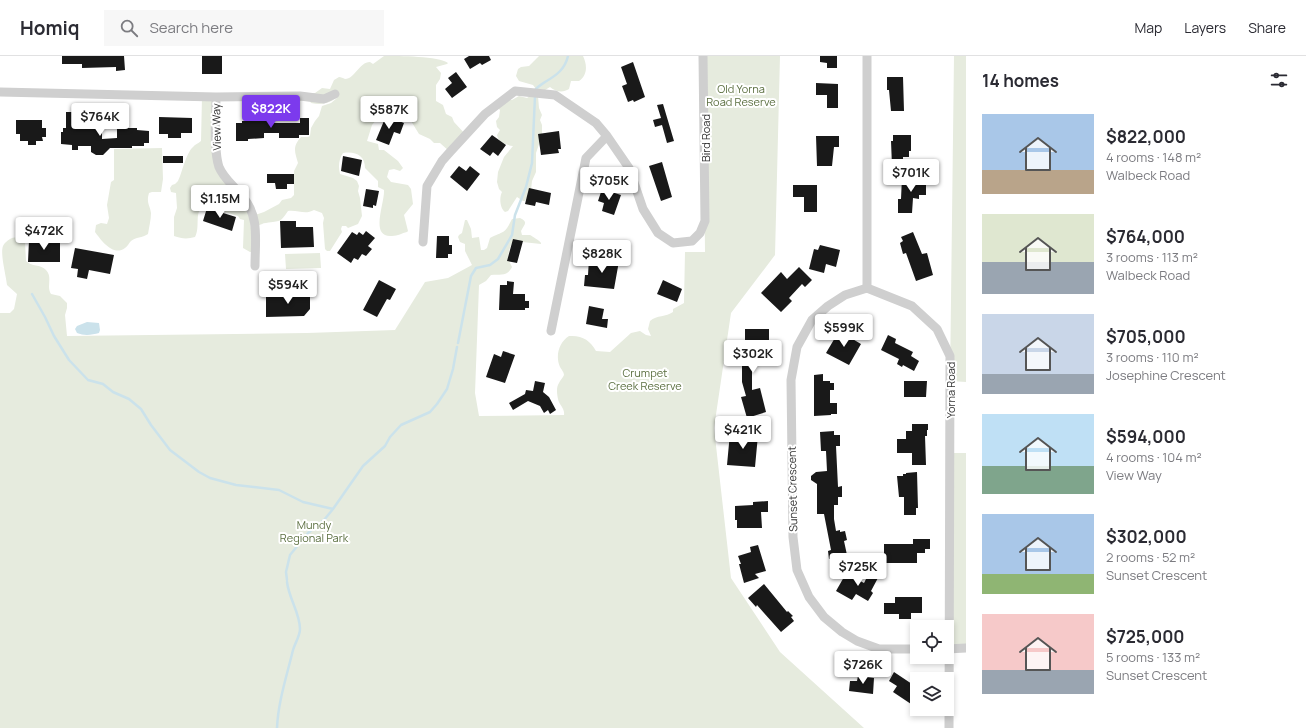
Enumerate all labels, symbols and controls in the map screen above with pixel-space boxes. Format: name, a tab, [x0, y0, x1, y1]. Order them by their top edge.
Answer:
search box	[104, 10, 384, 46]
text: Homiq	[20, 15, 80, 41]
icon: search	[118, 17, 140, 39]
text: Search here	[150, 17, 233, 38]
text: Map	[1134, 18, 1162, 37]
text: Layers	[1184, 18, 1226, 37]
text: Share	[1248, 18, 1286, 37]
text: 14 homes	[982, 69, 1059, 92]
icon: filters	[1268, 69, 1290, 91]
park label: Old Yorna Road Reserve	[706, 81, 776, 109]
pin: $822K	[243, 95, 299, 129]
pin: $587K	[361, 96, 417, 130]
text: $822K	[251, 99, 291, 117]
text: $587K	[369, 100, 409, 118]
pin: $764K	[72, 103, 128, 137]
street label: View Way	[208, 103, 224, 151]
text: $764K	[80, 107, 120, 125]
street label: Bird Road	[698, 114, 713, 162]
text: $822,000	[1106, 125, 1186, 148]
icon: home	[1014, 130, 1062, 178]
text: 4 rooms · 148 m²	[1106, 148, 1201, 166]
pin: $701K	[883, 159, 939, 193]
text: $701K	[892, 163, 930, 181]
text: Walbeck Road	[1106, 166, 1190, 184]
pin: $705K	[581, 167, 637, 201]
text: $705K	[589, 171, 629, 189]
pin: $1.15M	[187, 185, 253, 219]
text: $1.15M	[200, 189, 240, 207]
pin: $472K	[16, 217, 72, 251]
text: $472K	[24, 221, 64, 239]
text: $764,000	[1106, 225, 1185, 248]
icon: home	[1014, 230, 1062, 278]
pin: $828K	[574, 240, 630, 274]
text: $828K	[582, 244, 622, 262]
text: 3 rooms · 113 m²	[1106, 248, 1198, 266]
text: Walbeck Road	[1106, 266, 1190, 284]
pin: $594K	[260, 271, 316, 305]
text: $594K	[268, 275, 308, 293]
pin: $599K	[816, 314, 872, 348]
text: $599K	[824, 318, 864, 336]
text: $705,000	[1106, 325, 1186, 348]
icon: home	[1014, 330, 1062, 378]
pin: $302K	[725, 340, 781, 374]
text: $302K	[733, 344, 773, 362]
text: 3 rooms · 110 m²	[1106, 348, 1199, 366]
street label: Yorna Road	[943, 362, 958, 418]
park label: Crumpet Creek Reserve	[608, 365, 682, 393]
text: Josephine Crescent	[1106, 366, 1226, 384]
pin: $421K	[715, 416, 771, 450]
text: $421K	[724, 420, 762, 438]
text: $594,000	[1106, 425, 1186, 448]
icon: home	[1014, 430, 1062, 478]
street label: Sunset Crescent	[784, 446, 800, 532]
text: 4 rooms · 104 m²	[1106, 448, 1202, 466]
text: View Way	[1106, 466, 1162, 484]
park label: Mundy Regional Park	[280, 517, 349, 545]
text: $302,000	[1106, 525, 1187, 548]
icon: home	[1014, 530, 1062, 578]
text: 2 rooms · 52 m²	[1106, 548, 1195, 566]
pin: $725K	[830, 553, 886, 587]
text: $725K	[839, 557, 877, 575]
text: Sunset Crescent	[1106, 566, 1207, 584]
map controls	[910, 620, 954, 716]
button: locate	[910, 620, 954, 664]
text: $725,000	[1106, 625, 1185, 648]
icon: home	[1014, 630, 1062, 678]
text: 5 rooms · 133 m²	[1106, 648, 1200, 666]
pin: $726K	[835, 651, 891, 685]
text: $726K	[843, 655, 883, 673]
text: Sunset Crescent	[1106, 666, 1207, 684]
button: layers	[910, 672, 954, 716]

